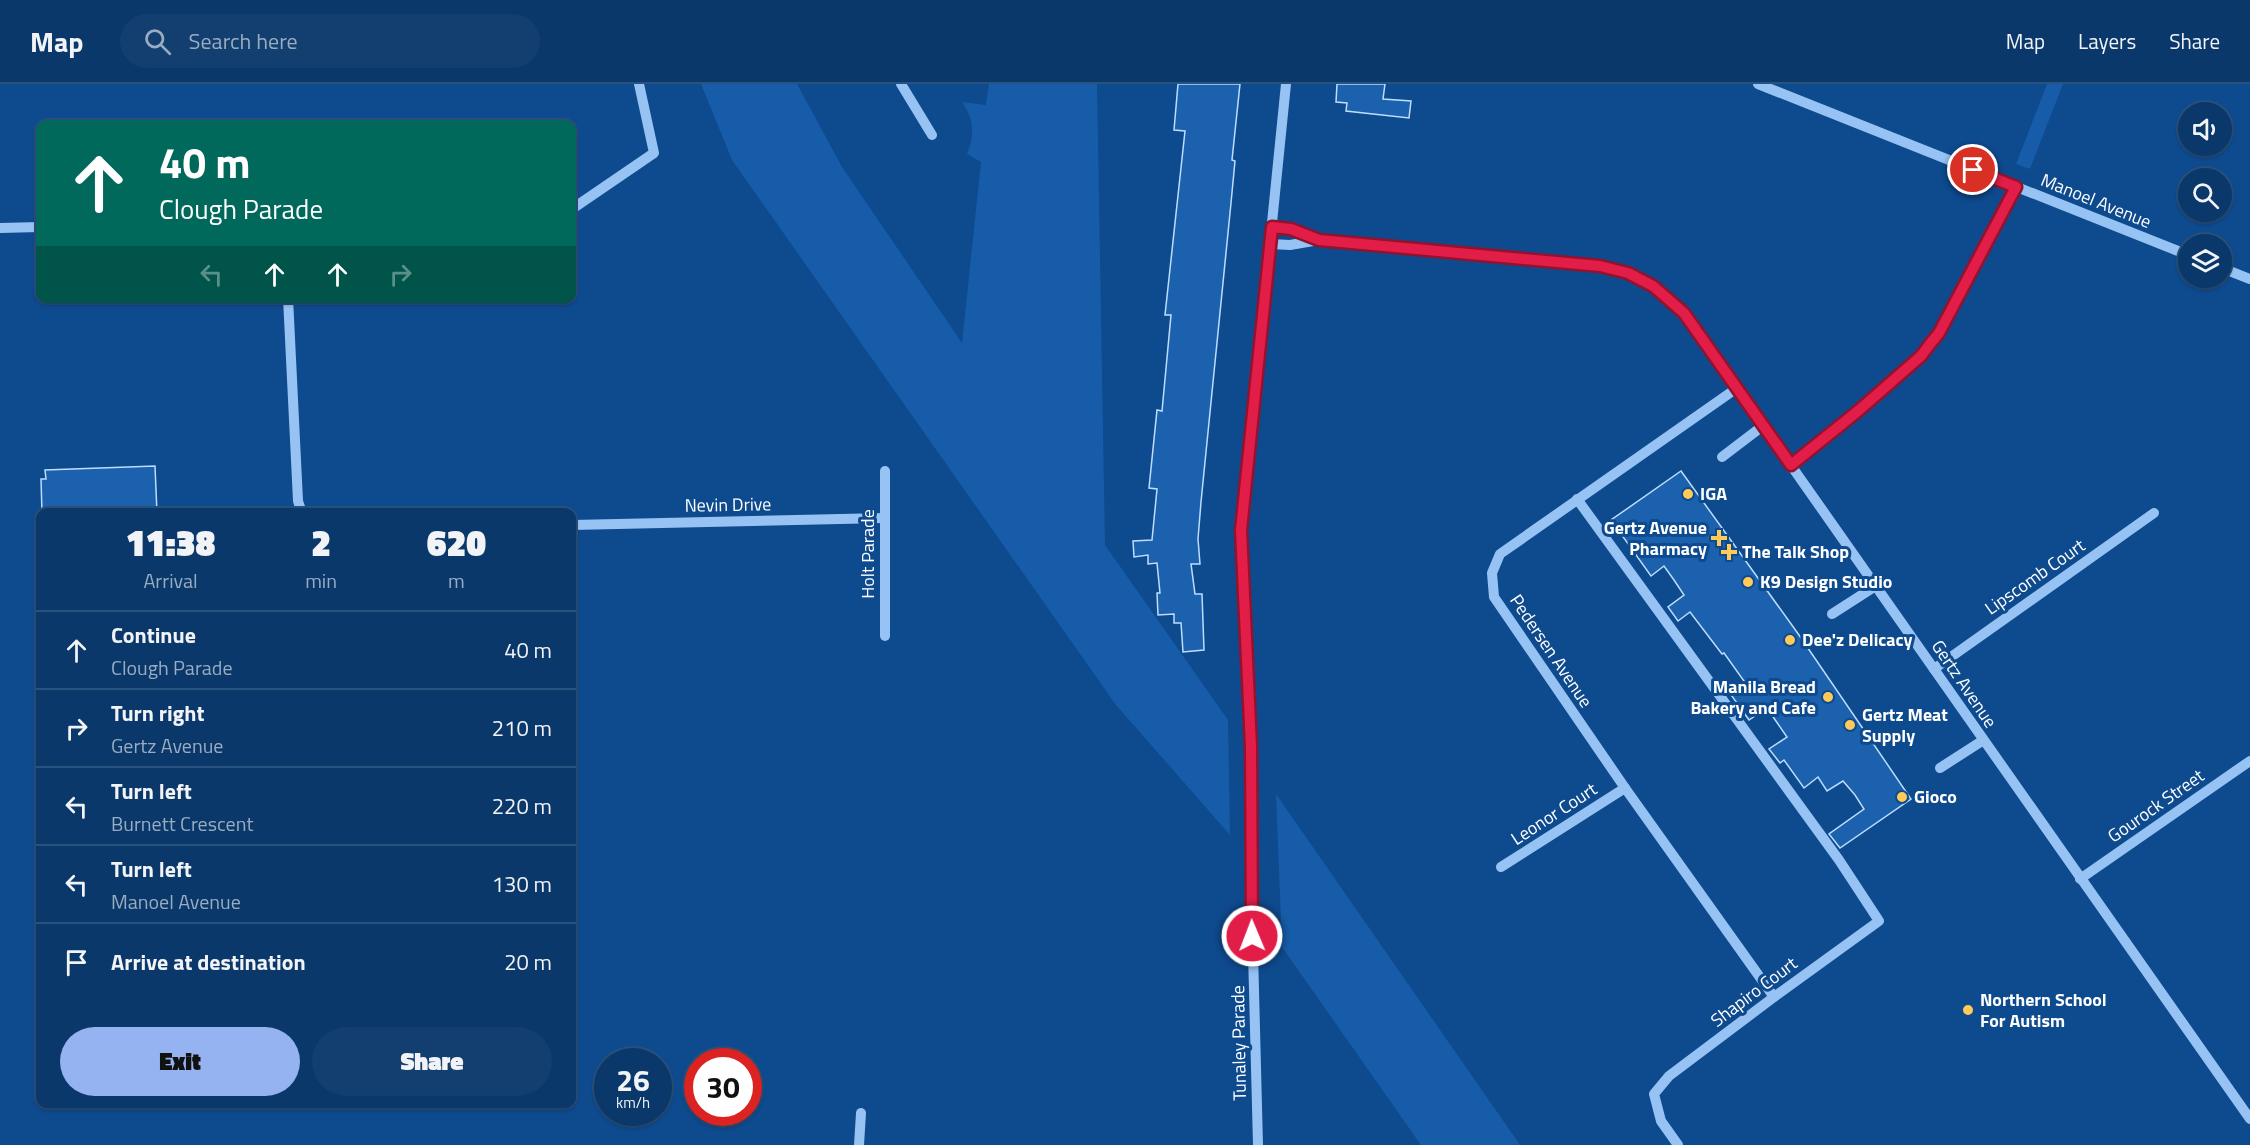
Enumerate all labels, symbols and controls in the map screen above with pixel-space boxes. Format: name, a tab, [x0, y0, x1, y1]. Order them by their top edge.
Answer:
search box	[120, 14, 540, 68]
text: Map	[30, 20, 84, 63]
text: Search here	[189, 24, 298, 58]
icon: search	[141, 25, 174, 58]
text: Map	[2006, 25, 2045, 57]
text: Layers	[2078, 25, 2136, 57]
text: Share	[2169, 25, 2220, 57]
map controls	[2178, 102, 2232, 288]
button: sound	[2178, 102, 2232, 156]
text: 40 m	[159, 130, 251, 194]
icon: ahead	[60, 144, 138, 222]
pin	[1947, 144, 1998, 195]
icon: arrive	[1956, 153, 1989, 186]
street label: Manoel Avenue	[2037, 166, 2155, 235]
button: search	[2178, 168, 2232, 222]
text: Clough Parade	[159, 188, 323, 229]
button: layers	[2178, 234, 2232, 288]
icon: left	[195, 258, 228, 291]
icon: ahead	[258, 258, 291, 291]
icon: ahead	[321, 258, 354, 291]
icon: right	[384, 258, 417, 291]
place label: IGA	[1700, 480, 1727, 507]
marker: IGA	[1681, 487, 1695, 501]
street label: Nevin Drive	[684, 490, 772, 519]
street label: Holt Parade	[854, 509, 881, 599]
place label: Gertz Avenue Pharmacy	[1604, 514, 1707, 562]
text: 11:38	[126, 515, 215, 570]
text: 2	[311, 515, 331, 570]
text: 620	[427, 515, 486, 570]
marker: Gertz Avenue Pharmacy	[1712, 531, 1726, 545]
street label: Lipscomb Court	[1979, 531, 2091, 621]
place label: The Talk Shop	[1742, 538, 1849, 565]
marker: The Talk Shop	[1720, 543, 1738, 561]
text: Arrival	[143, 565, 198, 596]
text: min	[305, 565, 337, 596]
text: m	[448, 565, 465, 596]
place label: K9 Design Studio	[1760, 568, 1892, 595]
marker: K9 Design Studio	[1741, 575, 1755, 589]
street label: Pedersen Avenue	[1503, 588, 1599, 713]
text: Continue	[111, 618, 196, 652]
place label: Dee'z Delicacy	[1802, 626, 1913, 653]
text: 40 m	[504, 633, 552, 667]
marker: Dee'z Delicacy	[1783, 633, 1797, 647]
icon: ahead	[60, 634, 93, 667]
street label: Gertz Avenue	[1925, 634, 2004, 733]
text: Clough Parade	[111, 652, 233, 683]
place label: Manila Bread Bakery and Cafe	[1690, 673, 1816, 721]
marker: Manila Bread Bakery and Cafe	[1821, 690, 1835, 704]
text: Turn right	[111, 696, 205, 730]
place label: Gertz Meat Supply	[1862, 701, 1948, 749]
text: 210 m	[492, 711, 552, 745]
icon: right	[60, 712, 93, 745]
marker: Gertz Meat Supply	[1843, 718, 1857, 732]
text: Gertz Avenue	[111, 730, 223, 761]
street label: Gourock Street	[2102, 762, 2210, 849]
text: Turn left	[111, 774, 192, 808]
street label: Leonor Court	[1505, 775, 1603, 852]
place label: Gioco	[1914, 783, 1957, 810]
text: 220 m	[492, 789, 552, 823]
icon: left	[60, 790, 93, 823]
marker: Gioco	[1895, 790, 1909, 804]
text: Burnett Crescent	[111, 808, 253, 839]
text: Turn left	[111, 852, 192, 886]
text: 130 m	[492, 867, 552, 901]
icon: left	[60, 868, 93, 901]
text: Manoel Avenue	[111, 886, 241, 917]
position arrow	[1220, 904, 1284, 968]
text: Arrive at destination	[111, 945, 306, 979]
text: 20 m	[504, 945, 552, 979]
icon: arrive	[60, 946, 93, 979]
street label: Shapiro Court	[1705, 950, 1803, 1033]
street label: Tunaley Parade	[1224, 985, 1253, 1101]
place label: Northern School For Autism	[1980, 986, 2107, 1034]
marker: Northern School For Autism	[1961, 1003, 1975, 1017]
button: Exit	[60, 1027, 300, 1096]
button: Share	[312, 1027, 552, 1096]
speed limit sign: 30	[684, 1048, 762, 1126]
text: 26	[616, 1057, 650, 1103]
text: km/h	[616, 1091, 650, 1114]

